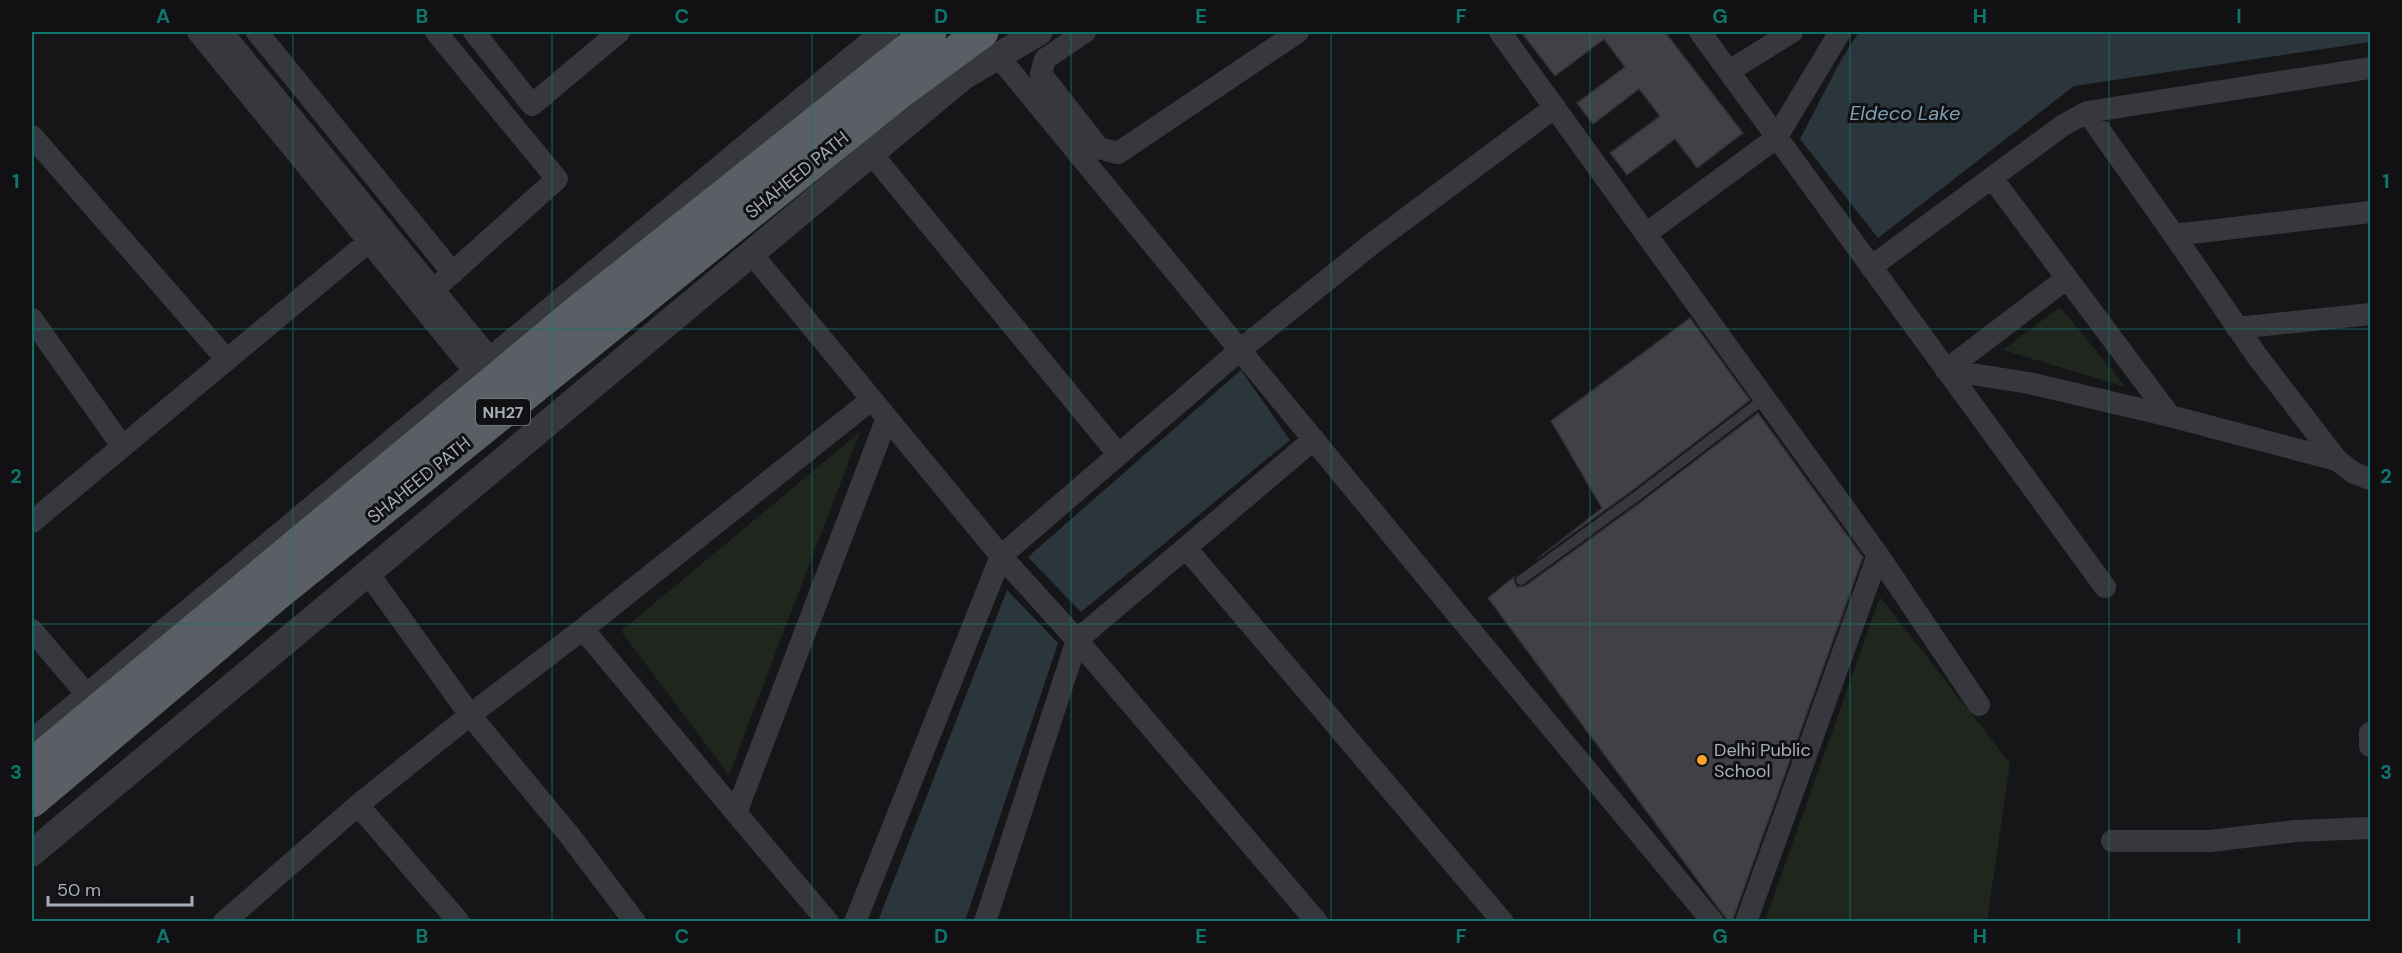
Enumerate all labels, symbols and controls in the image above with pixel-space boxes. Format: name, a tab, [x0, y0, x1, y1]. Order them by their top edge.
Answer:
text: A	[156, 3, 170, 29]
text: B	[416, 3, 428, 29]
text: C	[675, 3, 689, 29]
text: D	[934, 3, 948, 29]
text: E	[1195, 3, 1207, 29]
text: F	[1455, 3, 1467, 29]
text: G	[1712, 3, 1728, 29]
text: H	[1973, 3, 1987, 29]
text: I	[2236, 3, 2242, 29]
water label: Eldeco Lake	[1849, 100, 1961, 126]
street label: SHAHEED PATH	[740, 126, 854, 224]
text: 1	[12, 168, 20, 194]
text: 1	[2382, 168, 2390, 194]
road number: NH27	[476, 399, 530, 425]
street label: SHAHEED PATH	[362, 431, 476, 529]
text: 2	[10, 463, 22, 489]
text: 2	[2380, 463, 2392, 489]
place label: Delhi Public School	[1714, 738, 1811, 783]
marker: Delhi Public School	[1695, 753, 1709, 767]
text: 3	[10, 759, 22, 785]
text: 3	[2380, 759, 2392, 785]
scale bar	[48, 869, 192, 907]
text: 50 m	[57, 878, 101, 902]
text: A	[156, 923, 170, 949]
text: B	[416, 923, 428, 949]
text: C	[675, 923, 689, 949]
text: D	[934, 923, 948, 949]
text: E	[1195, 923, 1207, 949]
text: F	[1455, 923, 1467, 949]
text: G	[1712, 923, 1728, 949]
text: H	[1973, 923, 1987, 949]
text: I	[2236, 923, 2242, 949]

